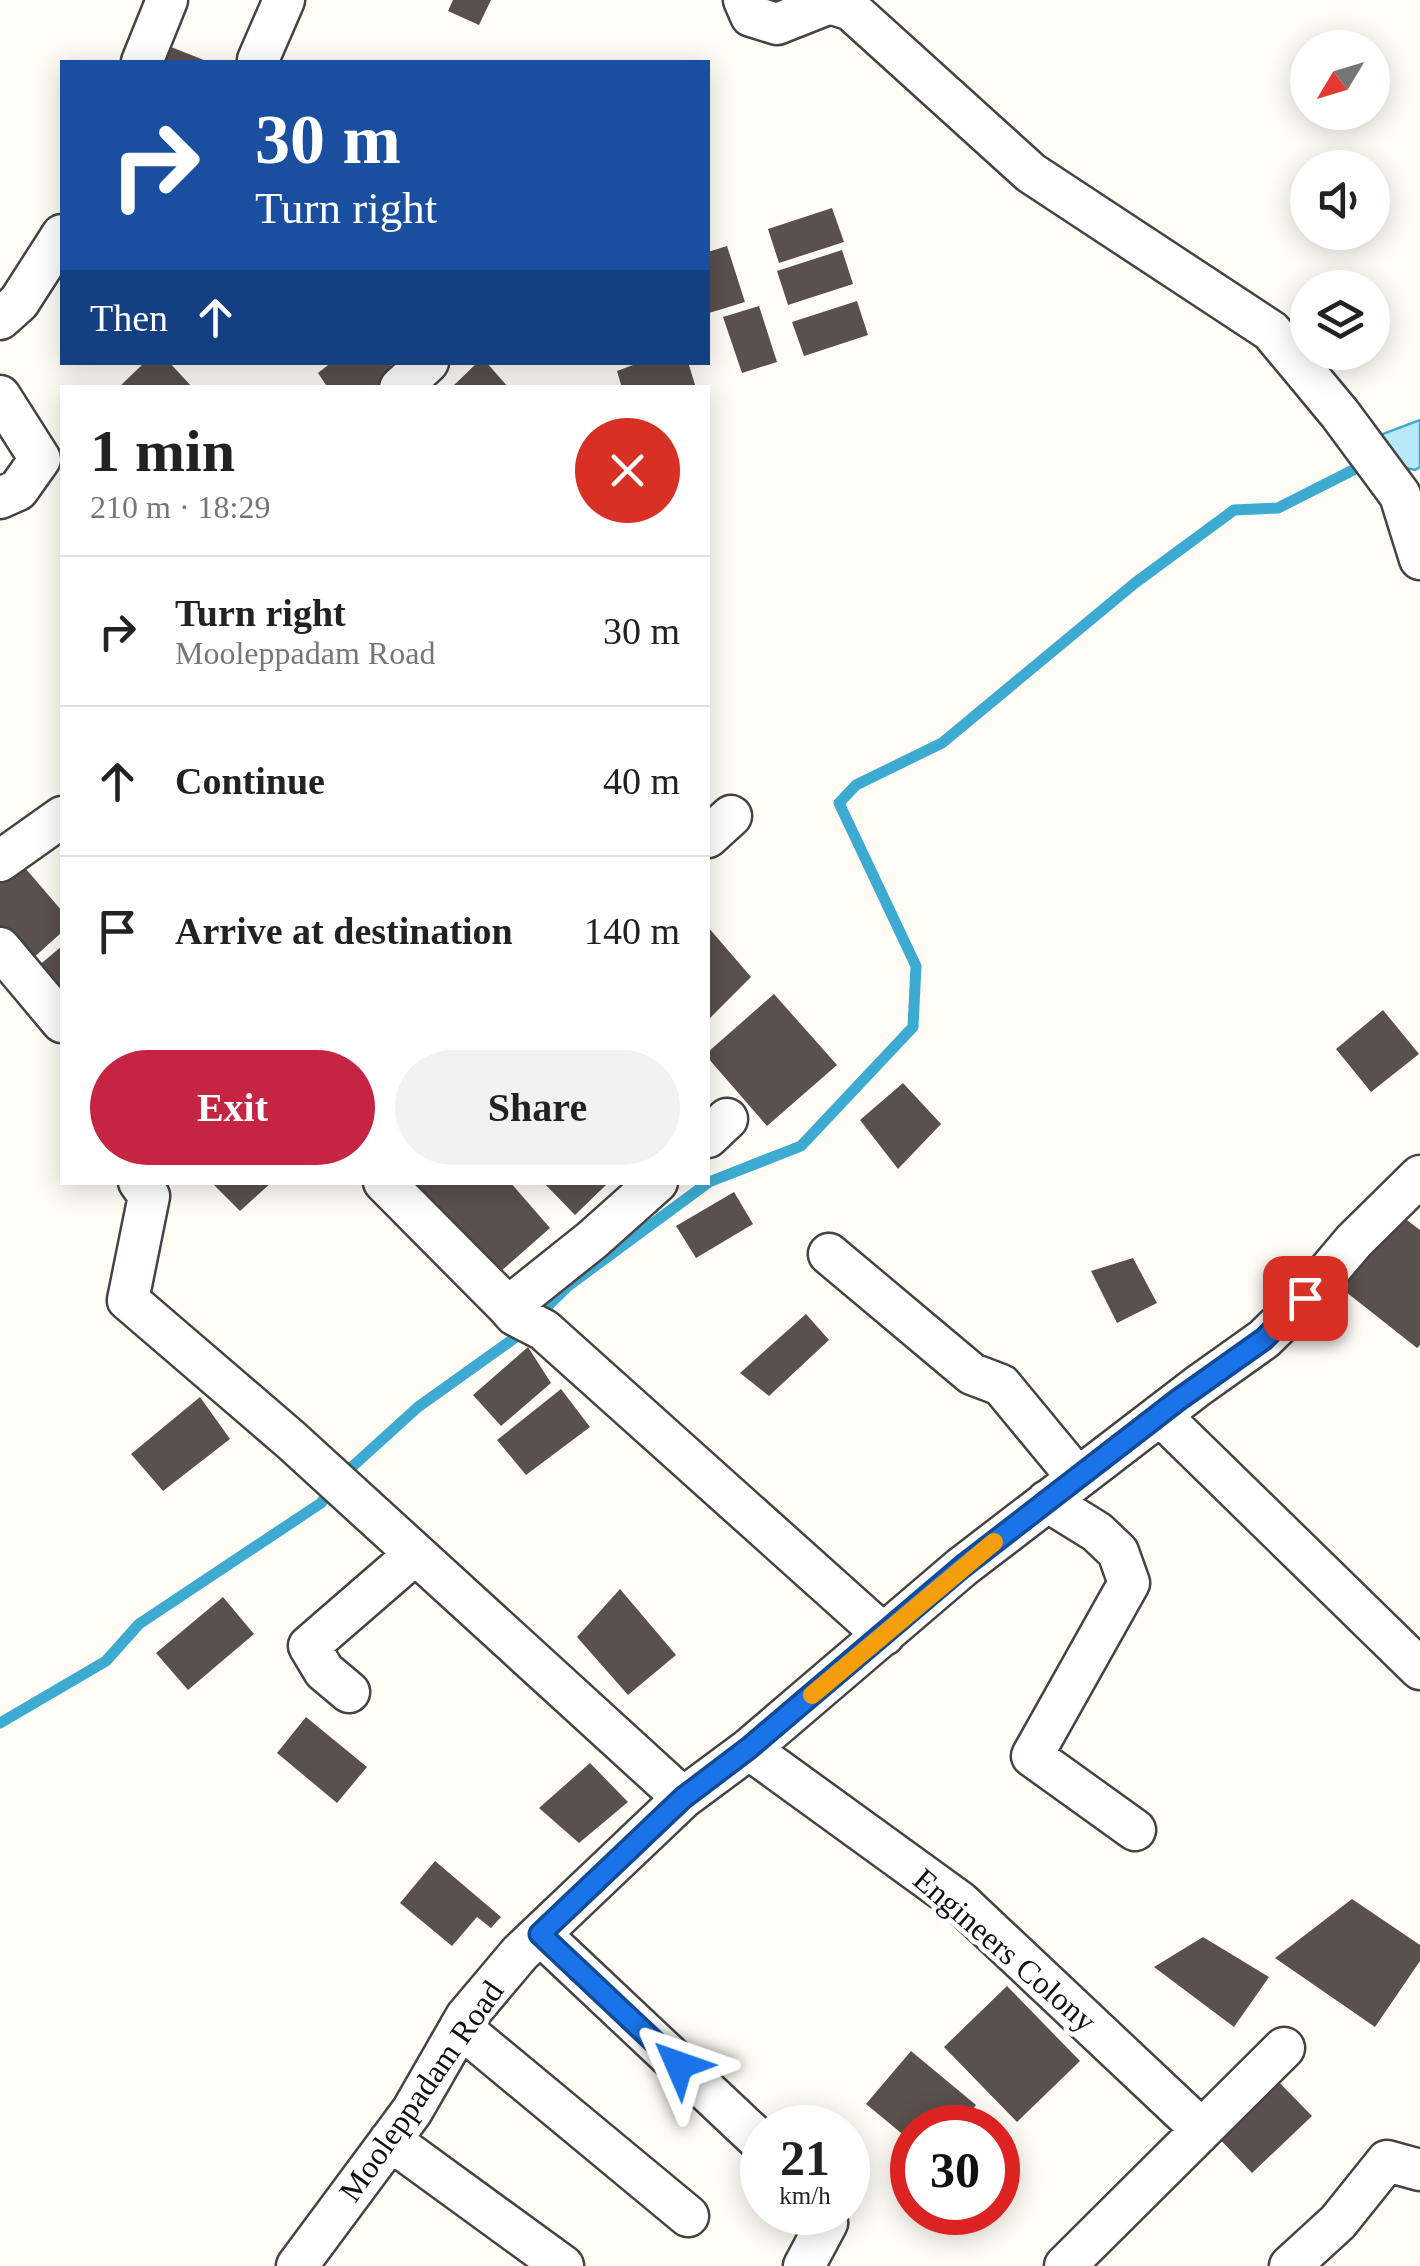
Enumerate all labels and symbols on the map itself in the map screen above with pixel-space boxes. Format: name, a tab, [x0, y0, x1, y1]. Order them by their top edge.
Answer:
north arrow	[1290, 30, 1390, 130]
pin	[1263, 1256, 1348, 1341]
street label: Engineers Colony	[906, 1861, 1104, 2039]
street label: Mooleppadam Road	[332, 1974, 510, 2208]
position arrow	[627, 2013, 731, 2117]
speed limit sign: 30	[890, 2105, 1020, 2235]

